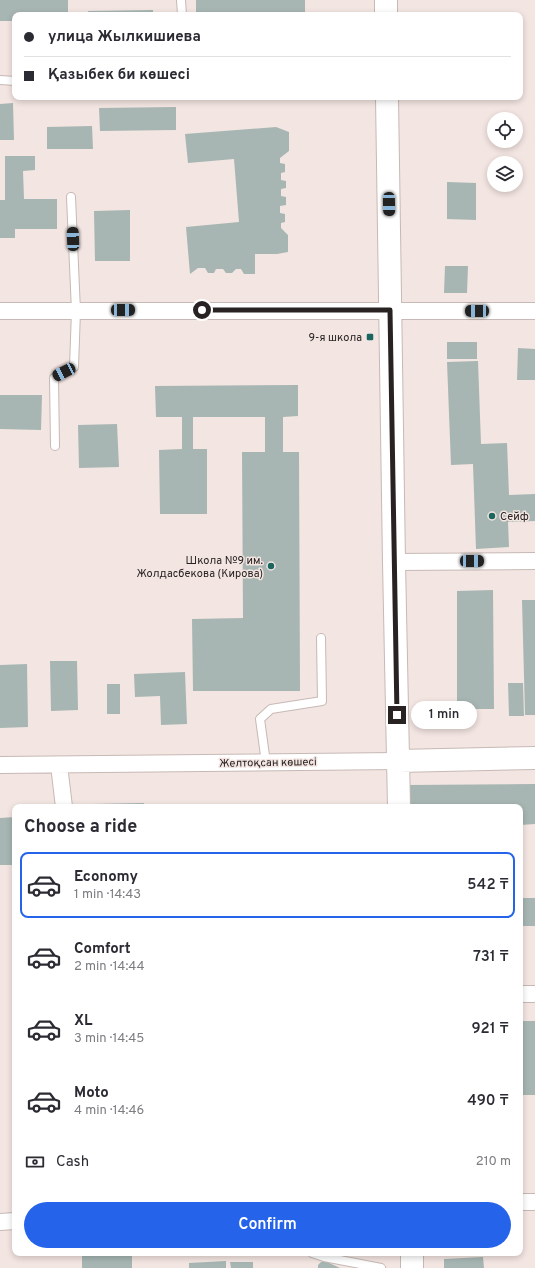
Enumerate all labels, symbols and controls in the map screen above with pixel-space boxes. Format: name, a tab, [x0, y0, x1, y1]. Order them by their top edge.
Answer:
text: улица Жылкишиева	[48, 28, 201, 47]
text: Қазыбек би көшесі	[48, 66, 190, 85]
map controls	[487, 112, 523, 192]
button: locate	[487, 112, 523, 148]
button: layers	[487, 156, 523, 192]
car	[383, 192, 395, 216]
car	[67, 227, 79, 251]
route start	[193, 301, 211, 319]
car	[111, 304, 135, 316]
car	[465, 305, 489, 317]
place label: 9-я школа	[309, 331, 362, 345]
marker: 9-я школа	[365, 332, 375, 342]
car	[51, 361, 77, 383]
place label: Сейф	[500, 510, 529, 524]
marker: Сейф	[487, 511, 497, 521]
place label: Школа №9 им. Жолдасбекова (Кирова)	[136, 554, 263, 581]
car	[460, 555, 484, 567]
marker: Школа №9 им. Жолдасбекова (Кирова)	[266, 561, 276, 571]
callout: 1 min	[411, 701, 477, 729]
route end	[388, 706, 406, 724]
text: 1 min	[429, 707, 459, 723]
street label: Желтоқсан көшесі	[219, 755, 317, 771]
text: Choose a ride	[24, 816, 137, 839]
icon: car	[26, 867, 62, 903]
text: Economy	[74, 868, 138, 887]
text: 542 ₸	[467, 876, 509, 895]
text: 1 min · 14:43	[74, 887, 141, 903]
icon: car	[26, 939, 62, 975]
text: Comfort	[74, 940, 131, 959]
text: 731 ₸	[473, 948, 509, 967]
text: 2 min · 14:44	[74, 959, 145, 975]
icon: car	[26, 1011, 62, 1047]
text: XL	[74, 1012, 92, 1031]
text: 921 ₸	[471, 1020, 509, 1039]
text: 3 min · 14:45	[74, 1031, 144, 1047]
icon: car	[26, 1083, 62, 1119]
text: Moto	[74, 1084, 109, 1103]
text: 490 ₸	[467, 1092, 509, 1111]
text: 4 min · 14:46	[74, 1103, 144, 1119]
icon: cash	[24, 1151, 46, 1173]
text: Cash	[56, 1153, 89, 1172]
text: 210 m	[476, 1154, 511, 1170]
button: Confirm	[24, 1202, 511, 1248]

